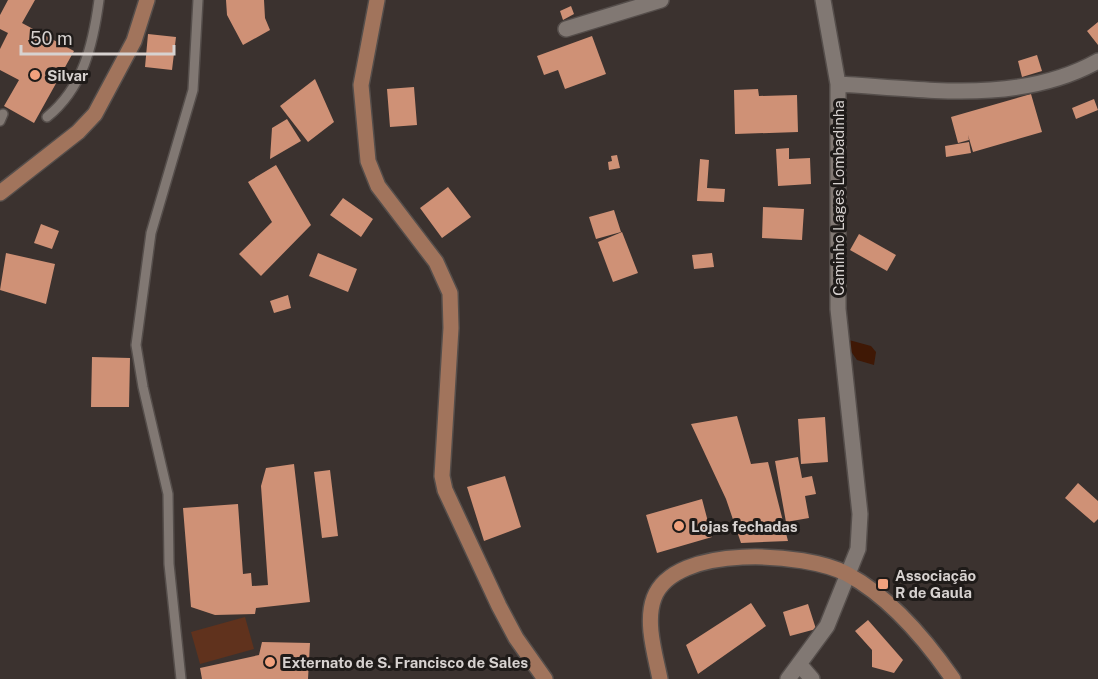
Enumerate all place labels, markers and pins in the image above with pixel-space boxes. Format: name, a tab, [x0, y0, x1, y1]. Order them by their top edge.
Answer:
place label: Silvar	[47, 67, 88, 84]
marker: Silvar	[28, 68, 42, 82]
place label: Lojas fechadas	[691, 518, 798, 535]
marker: Lojas fechadas	[672, 519, 686, 533]
place label: Associação R de Gaula	[895, 567, 976, 601]
marker: Associação R de Gaula	[876, 577, 890, 591]
place label: Externato de S. Francisco de Sales	[282, 654, 528, 671]
marker: Externato de S. Francisco de Sales	[263, 655, 277, 669]

